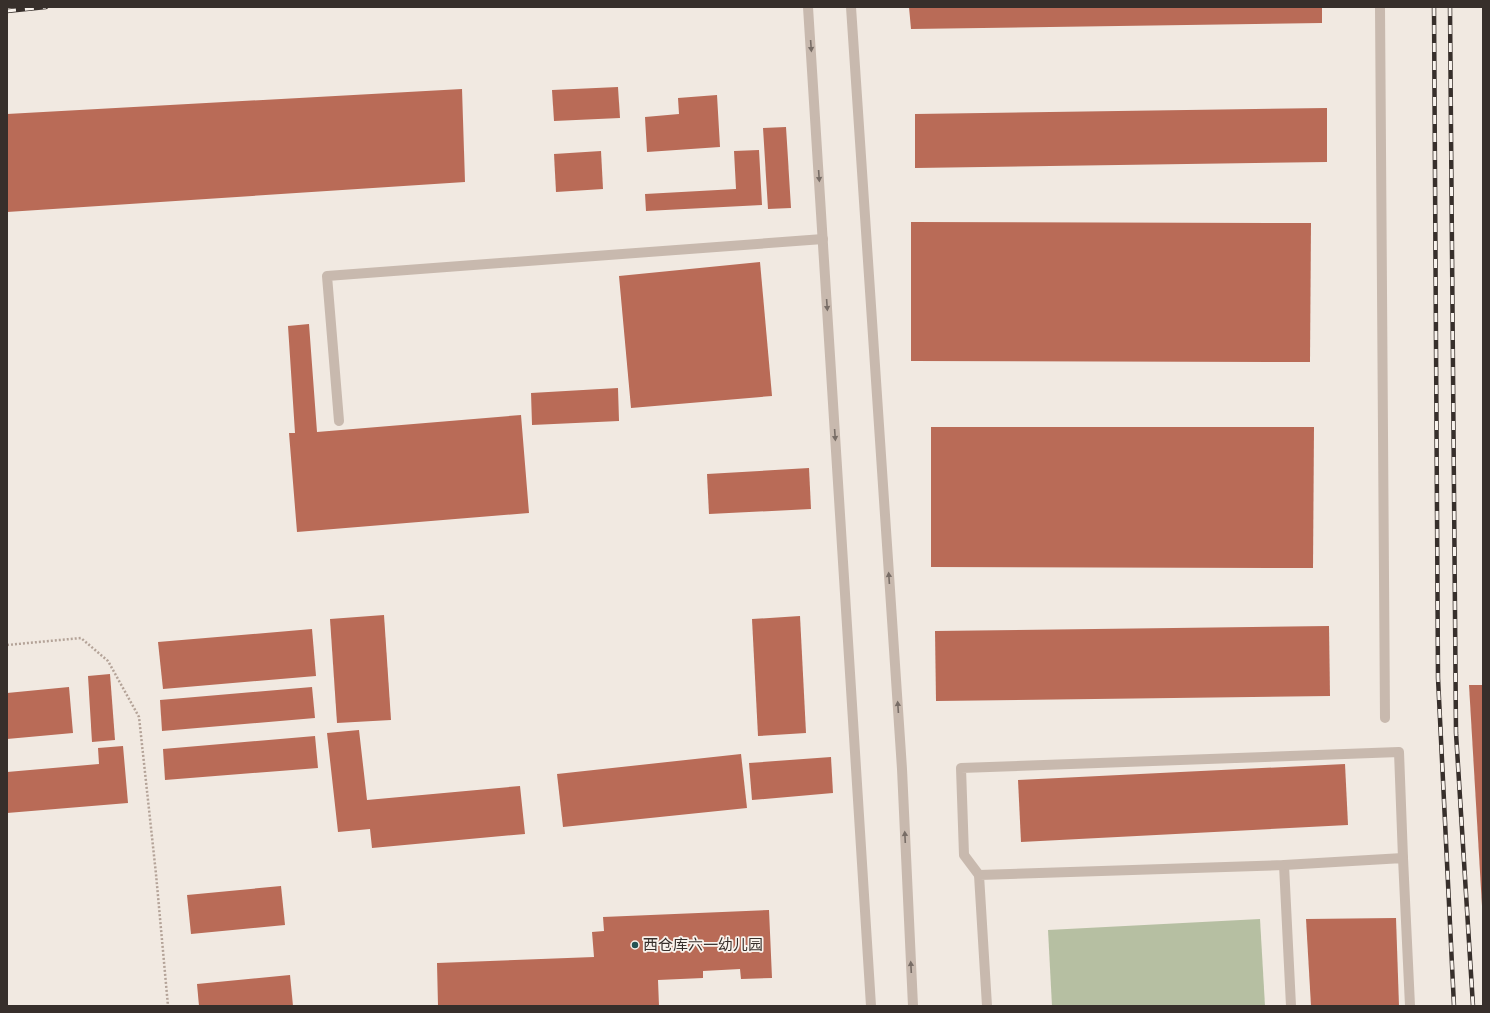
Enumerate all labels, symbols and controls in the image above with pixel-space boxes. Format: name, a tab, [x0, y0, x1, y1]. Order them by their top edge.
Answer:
one-way arrow	[807, 40, 814, 52]
one-way arrow	[815, 170, 822, 182]
one-way arrow	[824, 299, 830, 312]
one-way arrow	[832, 429, 839, 441]
one-way arrow	[886, 572, 893, 584]
one-way arrow	[895, 700, 901, 713]
one-way arrow	[902, 830, 908, 843]
place label: 西仓库六一幼儿园	[643, 933, 763, 956]
marker: 西仓库六一幼儿园	[630, 940, 640, 950]
one-way arrow	[908, 960, 914, 973]

